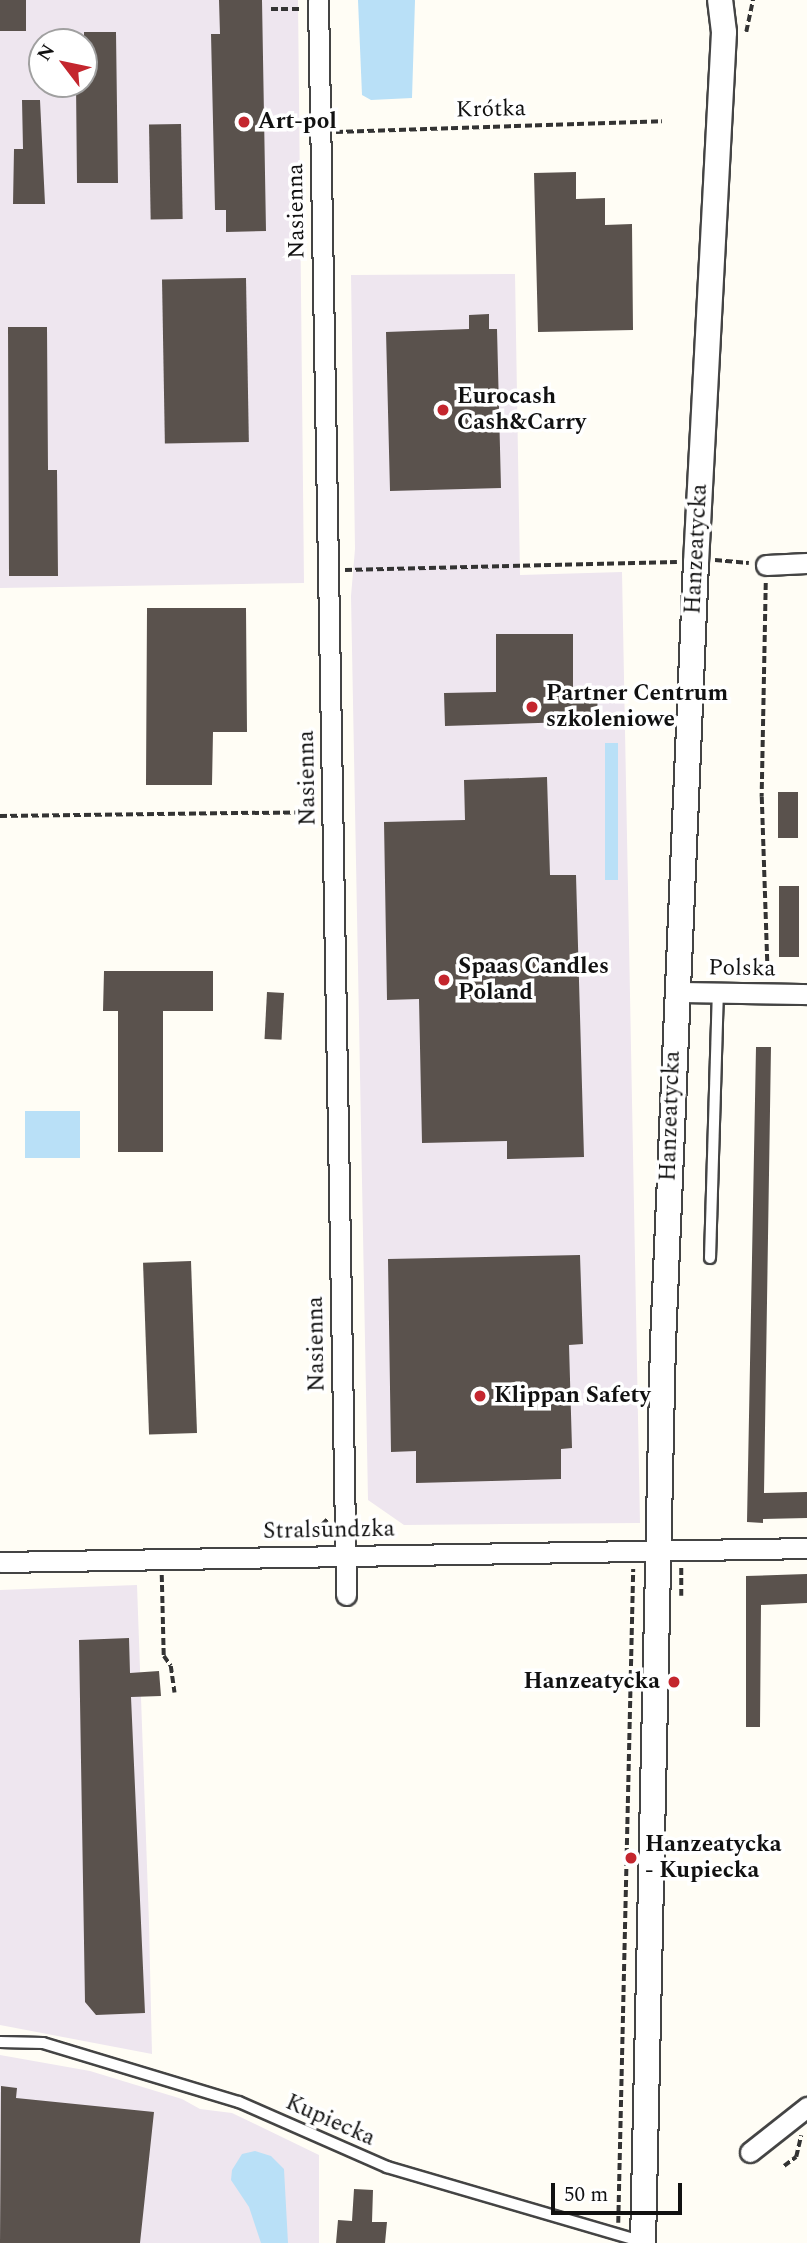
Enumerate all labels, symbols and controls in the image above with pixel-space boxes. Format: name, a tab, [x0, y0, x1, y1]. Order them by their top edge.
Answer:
north arrow	[28, 28, 98, 98]
text: N	[30, 38, 63, 67]
street label: Krótka	[456, 96, 526, 124]
place label: Art-pol	[258, 108, 337, 136]
marker: Art-pol	[236, 114, 252, 130]
street label: Nasienna	[282, 163, 312, 259]
place label: Eurocash Cash&Carry	[457, 383, 586, 437]
marker: Eurocash Cash&Carry	[435, 402, 451, 418]
street label: Hanzeatycka	[680, 483, 714, 615]
place label: Partner Centrum szkoleniowe	[546, 680, 728, 734]
marker: Partner Centrum szkoleniowe	[524, 699, 540, 715]
street label: Nasienna	[293, 730, 323, 826]
place label: Spaas Candles Poland	[458, 953, 609, 1007]
street label: Polska	[708, 955, 776, 983]
marker: Spaas Candles Poland	[436, 972, 452, 988]
street label: Hanzeatycka	[655, 1050, 687, 1182]
street label: Nasienna	[302, 1296, 332, 1392]
place label: Klippan Safety	[494, 1382, 650, 1410]
marker: Klippan Safety	[472, 1388, 488, 1404]
street label: Stralsundzka	[263, 1516, 395, 1546]
place label: Hanzeatycka	[523, 1668, 660, 1696]
marker: Hanzeatycka	[666, 1674, 682, 1690]
place label: Hanzeatycka - Kupiecka	[645, 1831, 782, 1885]
marker: Hanzeatycka - Kupiecka	[623, 1850, 639, 1866]
street label: Kupiecka	[281, 2089, 379, 2153]
scale bar	[555, 2170, 686, 2214]
text: 50 m	[564, 2179, 608, 2211]

